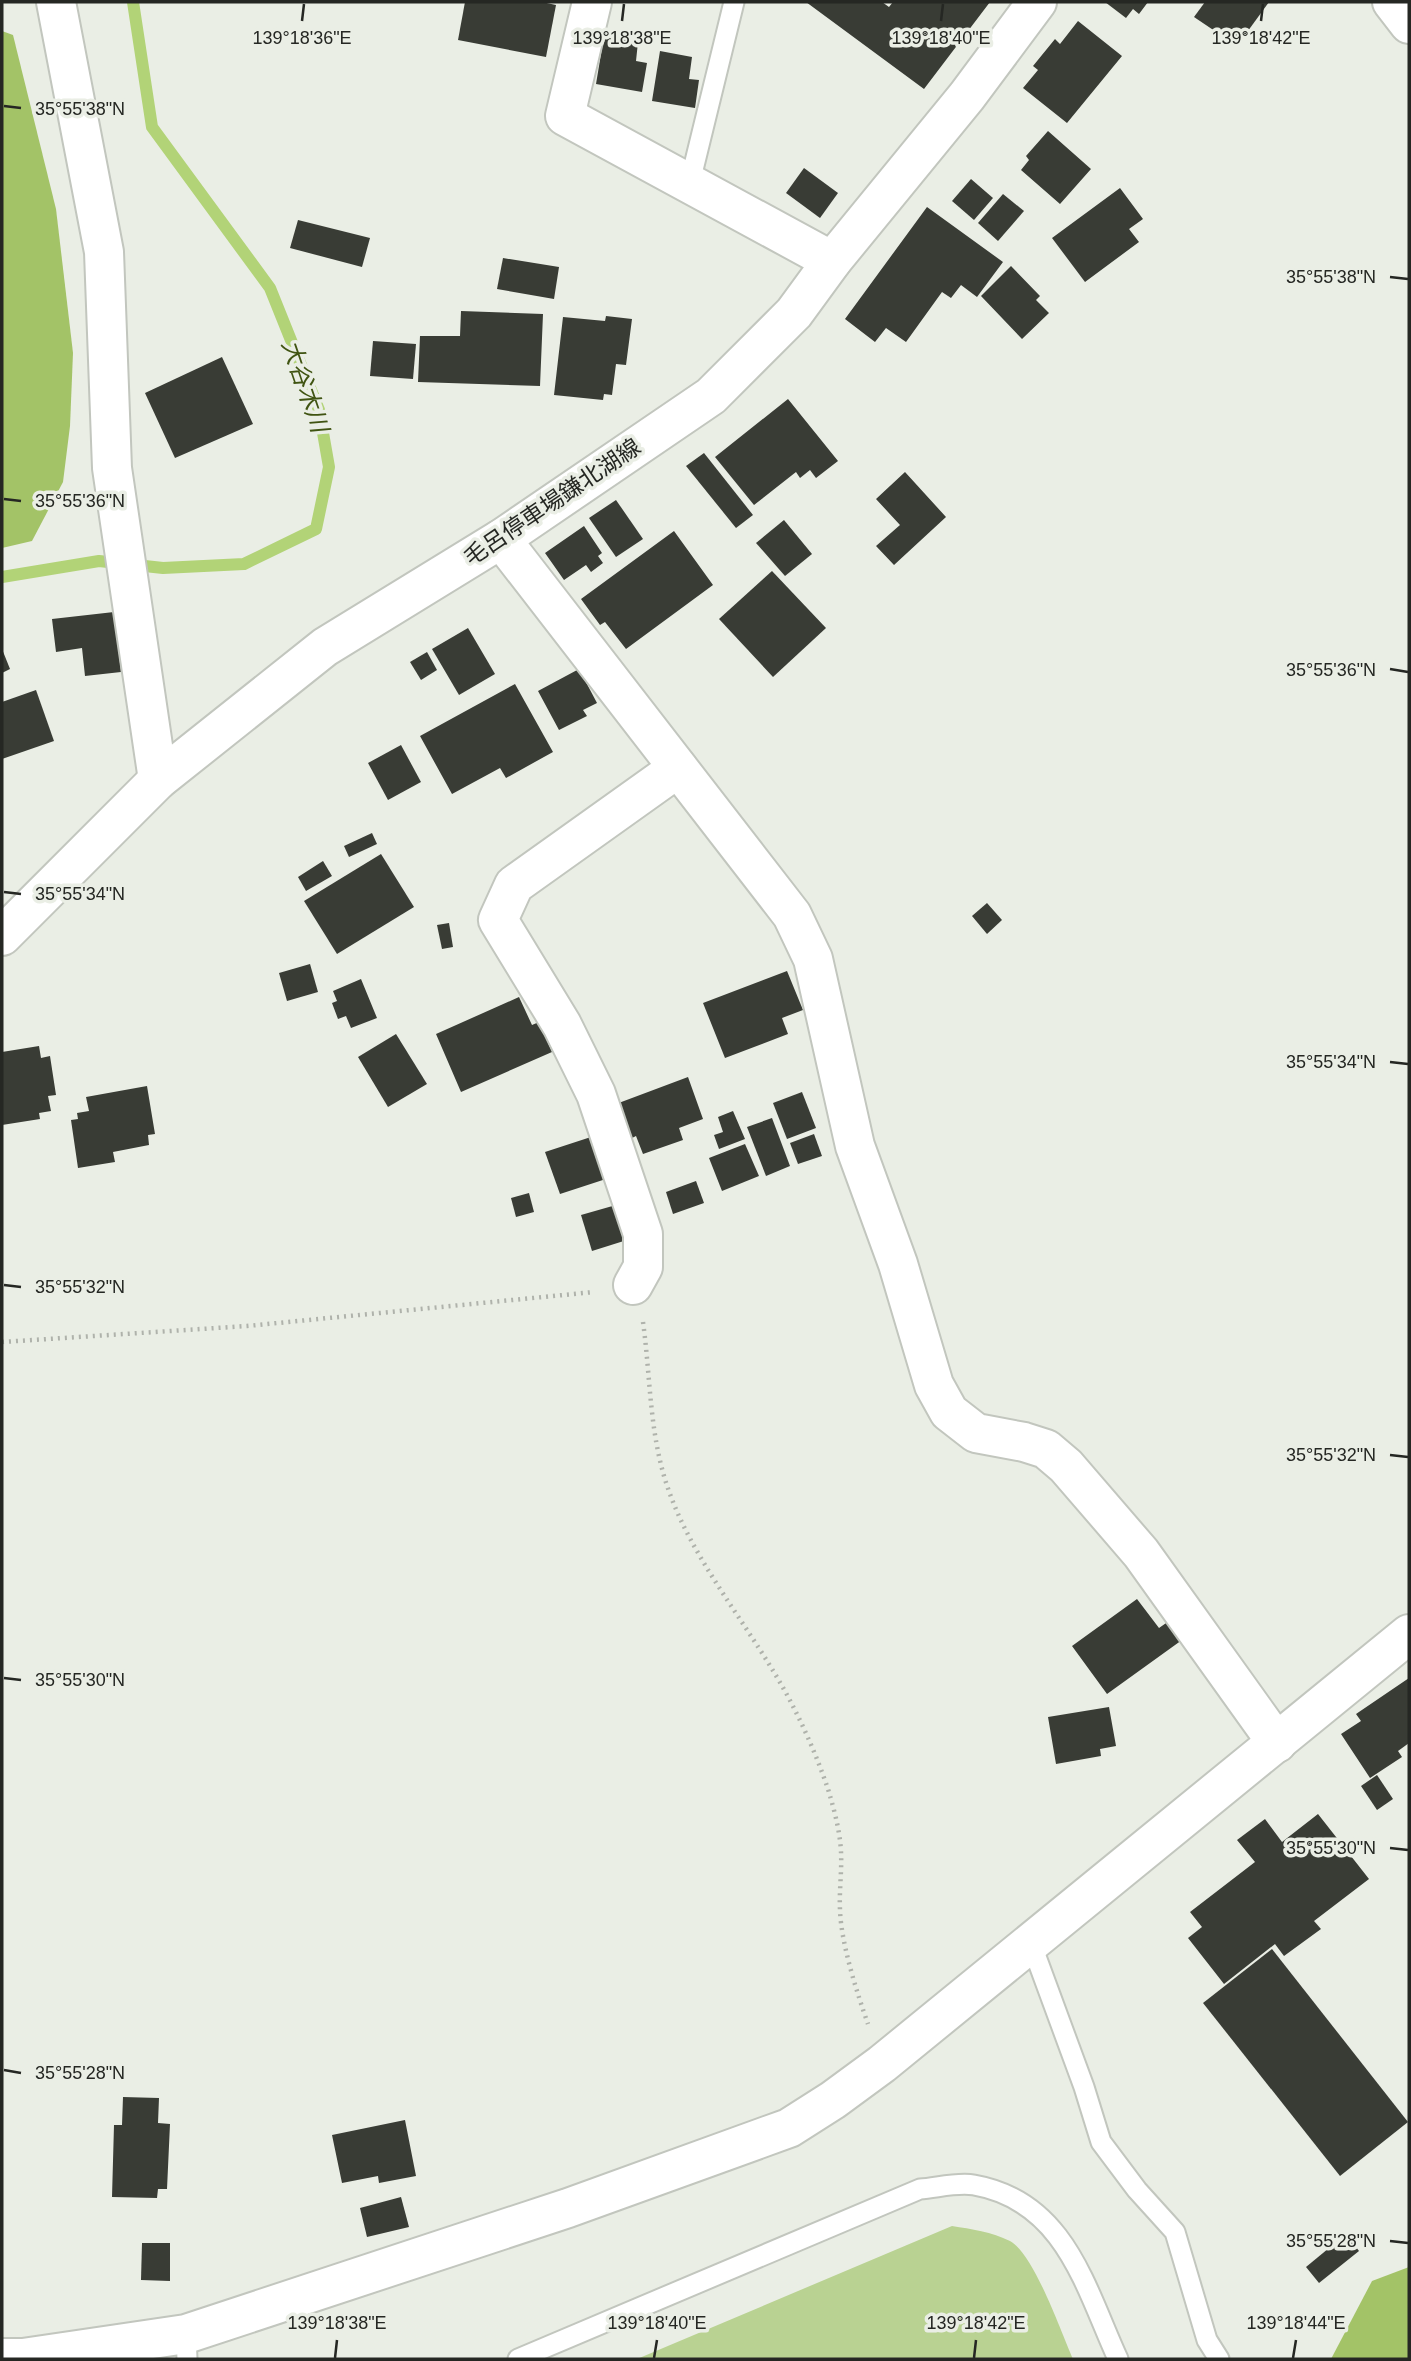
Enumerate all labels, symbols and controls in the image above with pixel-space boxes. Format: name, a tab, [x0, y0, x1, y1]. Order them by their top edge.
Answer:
text: 139°18'36"E	[252, 28, 352, 48]
text: 139°18'38"E	[572, 28, 672, 48]
text: 139°18'40"E	[891, 28, 991, 48]
text: 139°18'42"E	[1211, 28, 1311, 48]
text: 35°55'38"N	[35, 99, 125, 119]
text: 35°55'38"N	[1286, 267, 1376, 287]
water label: 大谷木川	[277, 336, 335, 438]
street label: 毛呂停車場鎌北湖線	[459, 433, 645, 571]
text: 35°55'36"N	[35, 491, 125, 511]
text: 35°55'36"N	[1286, 660, 1376, 680]
text: 35°55'34"N	[35, 884, 125, 904]
text: 35°55'34"N	[1286, 1052, 1376, 1072]
text: 35°55'32"N	[35, 1277, 125, 1297]
text: 35°55'32"N	[1286, 1445, 1376, 1465]
text: 35°55'30"N	[35, 1670, 125, 1690]
text: 35°55'30"N	[1286, 1838, 1376, 1858]
text: 35°55'28"N	[35, 2063, 125, 2083]
text: 35°55'28"N	[1286, 2231, 1376, 2251]
text: 139°18'38"E	[287, 2313, 387, 2333]
text: 139°18'40"E	[607, 2313, 707, 2333]
text: 139°18'42"E	[926, 2313, 1026, 2333]
text: 139°18'44"E	[1246, 2313, 1346, 2333]

